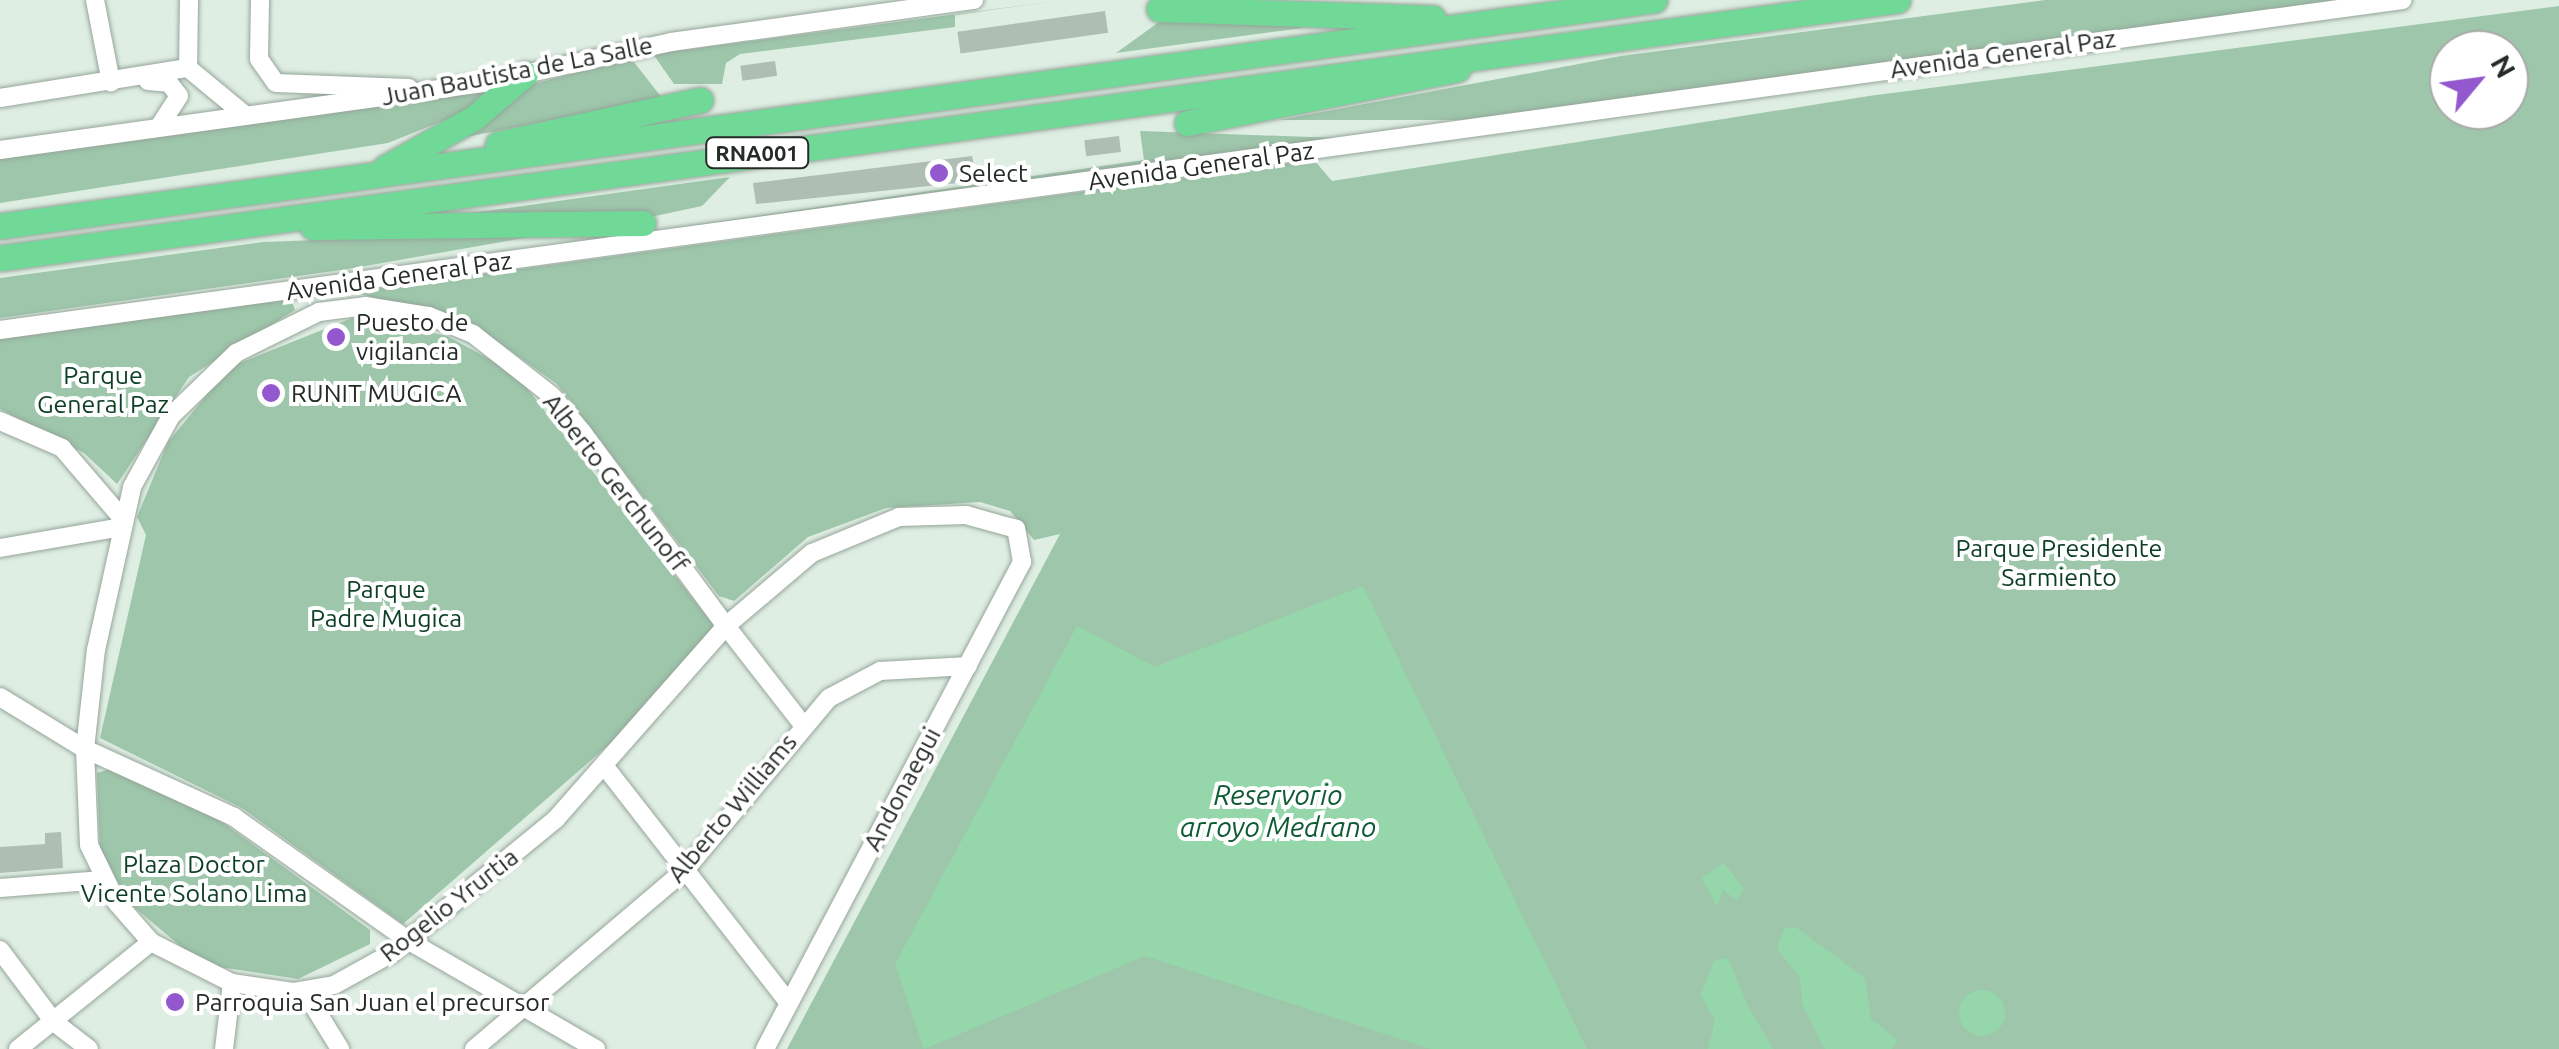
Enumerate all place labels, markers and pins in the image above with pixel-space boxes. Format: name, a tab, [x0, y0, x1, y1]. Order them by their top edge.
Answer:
place label: Select	[959, 158, 1028, 188]
marker: Select	[928, 162, 950, 184]
place label: Puesto de vigilancia	[356, 308, 468, 367]
marker: Puesto de vigilancia	[325, 326, 347, 348]
place label: RUNIT MUGICA	[291, 378, 461, 408]
marker: RUNIT MUGICA	[260, 382, 282, 404]
place label: Parroquia San Juan el precursor	[195, 987, 549, 1017]
marker: Parroquia San Juan el precursor	[164, 991, 186, 1013]

